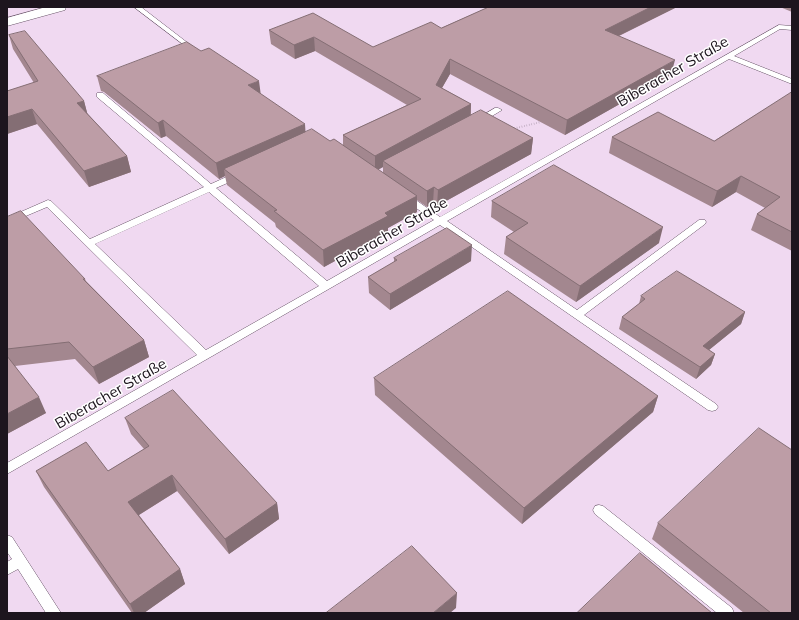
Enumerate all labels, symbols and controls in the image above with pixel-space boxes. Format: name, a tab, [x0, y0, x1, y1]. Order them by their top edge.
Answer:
street label: Biberacher Straße	[614, 33, 732, 111]
street label: Biberacher Straße	[333, 194, 451, 272]
street label: Biberacher Straße	[52, 355, 170, 433]

